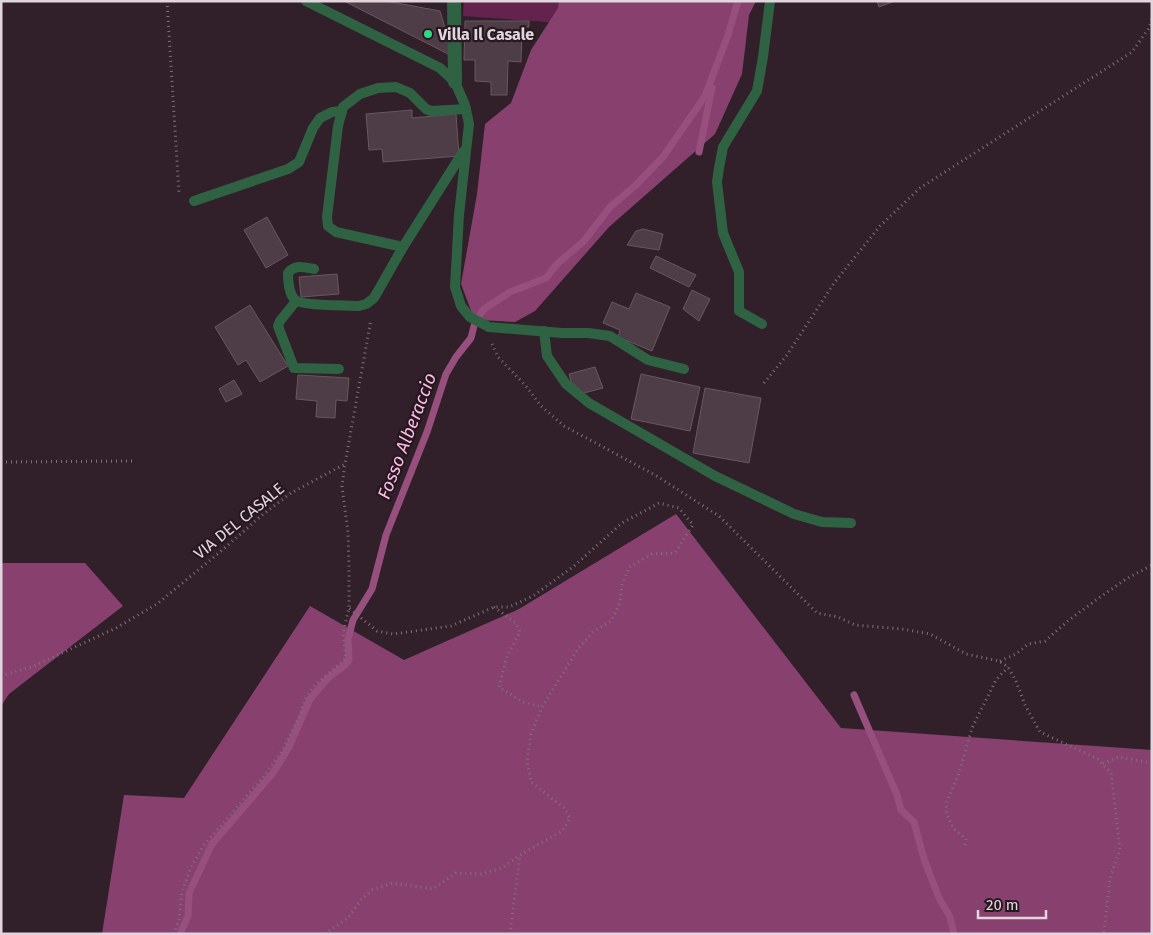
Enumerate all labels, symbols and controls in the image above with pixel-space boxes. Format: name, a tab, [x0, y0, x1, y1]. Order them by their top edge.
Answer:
place label: Villa Il Casale	[437, 25, 534, 44]
marker: Villa Il Casale	[422, 28, 434, 40]
water label: Fosso Alberaccio	[373, 370, 441, 502]
street label: VIA DEL CASALE	[190, 479, 288, 563]
scale bar	[978, 888, 1046, 920]
text: 20 m	[986, 896, 1019, 914]

